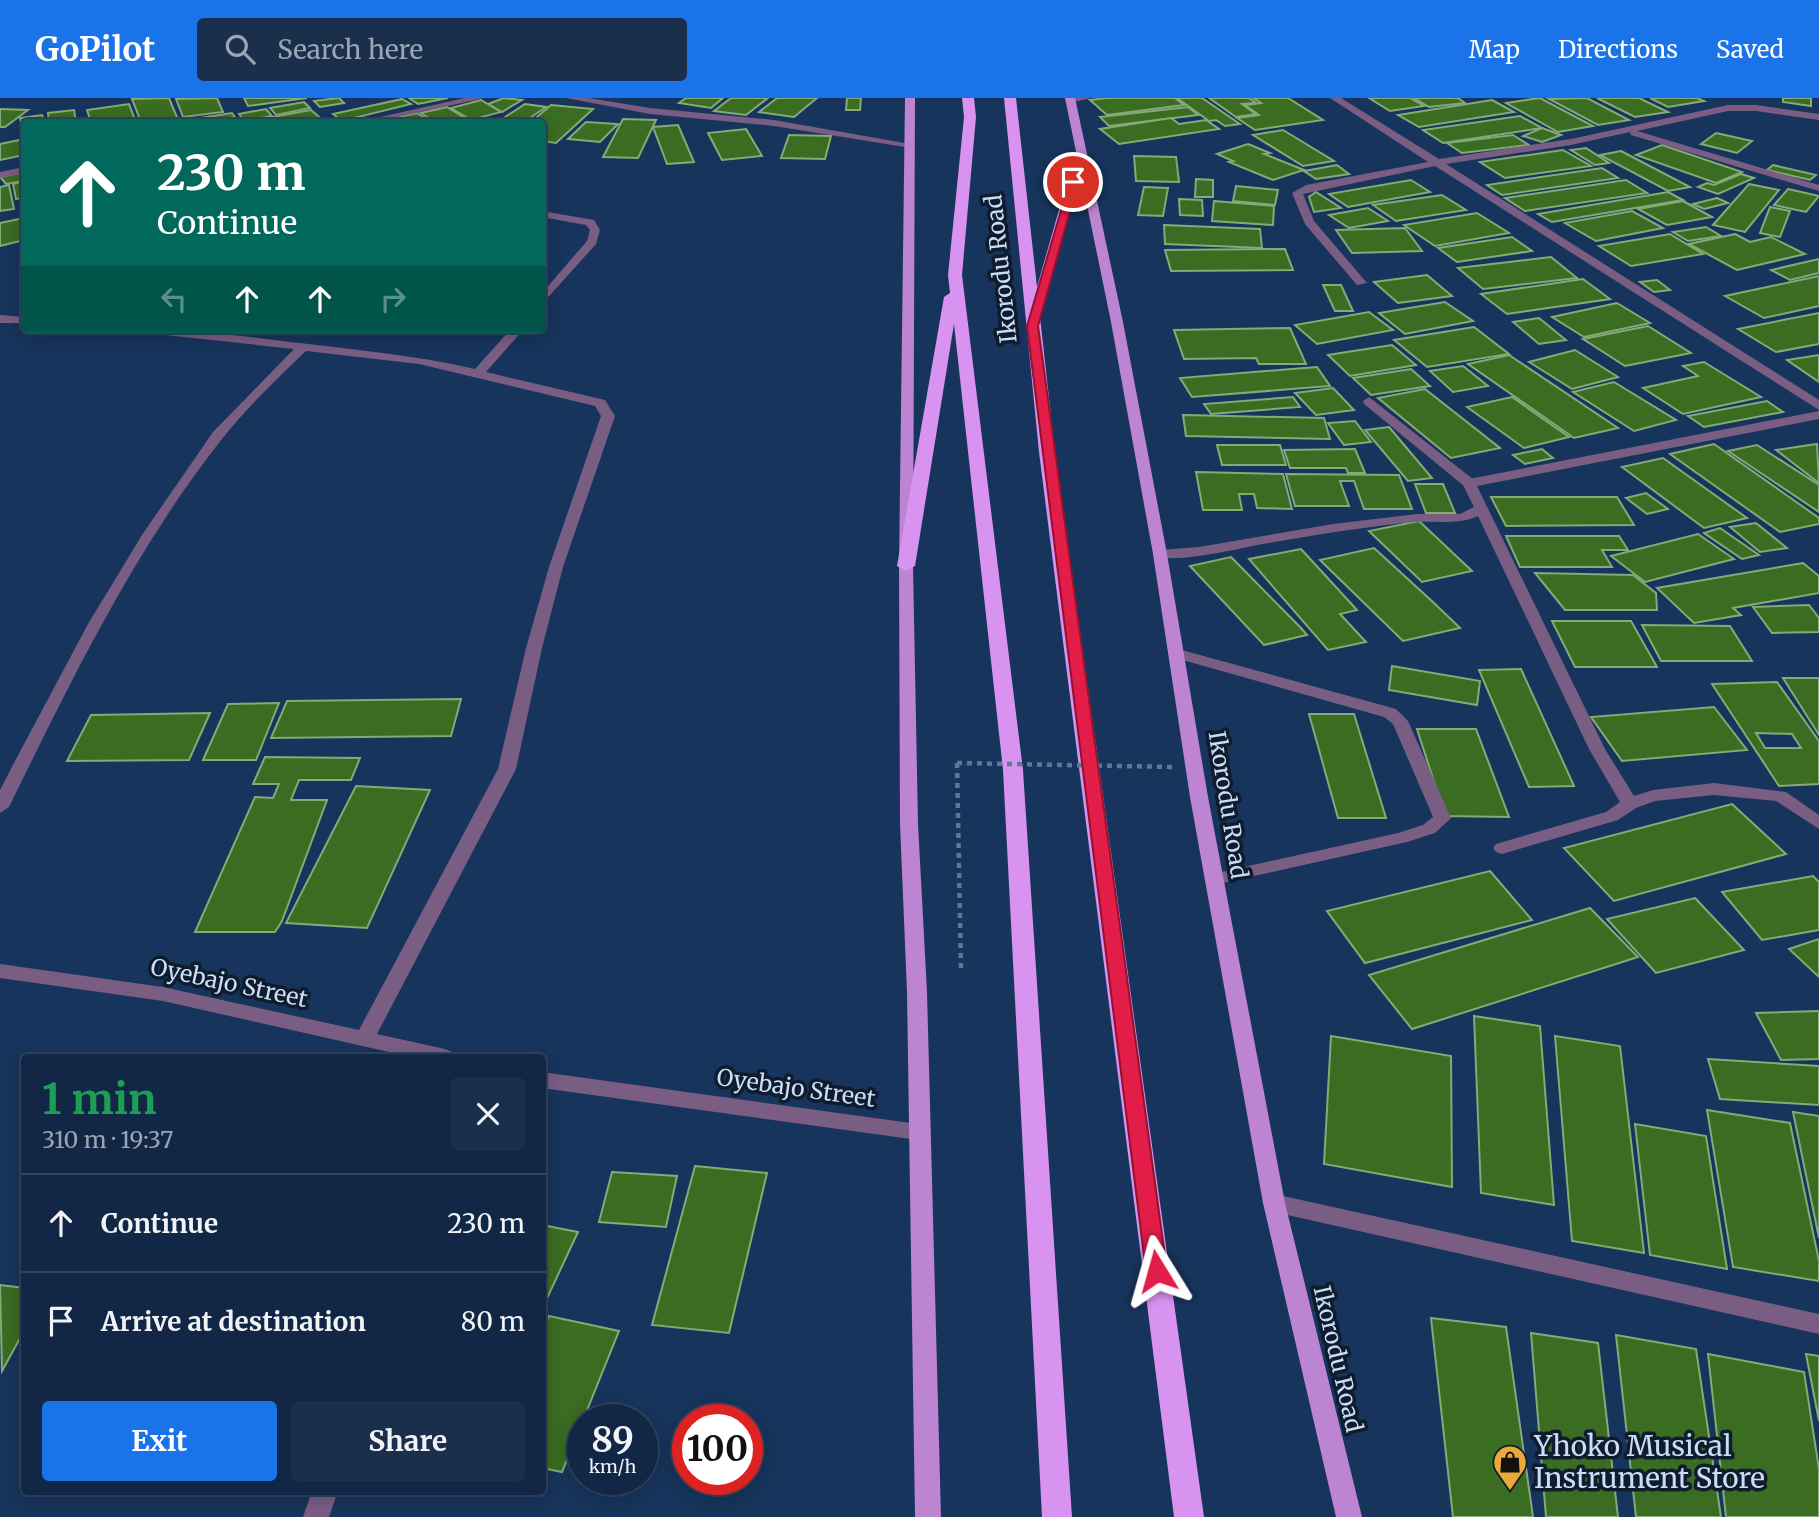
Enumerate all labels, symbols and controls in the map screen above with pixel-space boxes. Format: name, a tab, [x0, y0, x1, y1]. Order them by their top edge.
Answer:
search box	[197, 18, 687, 81]
text: GoPilot	[35, 29, 155, 70]
icon: search	[221, 30, 259, 68]
text: Search here	[277, 33, 423, 66]
text: Map	[1469, 34, 1520, 65]
text: Directions	[1558, 34, 1678, 65]
text: Saved	[1716, 34, 1784, 65]
text: 230 m	[157, 142, 305, 203]
icon: ahead	[42, 147, 133, 238]
pin	[1043, 152, 1103, 212]
icon: arrive	[1054, 163, 1092, 201]
street label: Ikorodu Road	[978, 193, 1023, 345]
text: Continue	[157, 203, 297, 243]
icon: left	[155, 280, 193, 318]
icon: ahead	[228, 280, 266, 318]
icon: ahead	[301, 280, 339, 318]
icon: right	[374, 280, 412, 318]
street label: Ikorodu Road	[1203, 729, 1255, 881]
street label: Oyebajo Street	[148, 952, 310, 1013]
street label: Oyebajo Street	[715, 1062, 877, 1113]
text: 1 min	[42, 1073, 156, 1125]
button: close	[451, 1077, 525, 1151]
text: 310 m · 19:37	[42, 1125, 173, 1154]
icon: ahead	[42, 1204, 80, 1242]
text: Continue	[101, 1207, 218, 1240]
text: 230 m	[447, 1207, 525, 1240]
position arrow	[1120, 1234, 1194, 1308]
street label: Ikorodu Road	[1308, 1283, 1369, 1435]
icon: arrive	[42, 1302, 80, 1340]
text: Arrive at destination	[101, 1305, 366, 1338]
text: 80 m	[461, 1305, 525, 1338]
button: Exit	[42, 1401, 277, 1481]
button: Share	[291, 1401, 525, 1481]
speed limit sign: 100	[672, 1404, 763, 1495]
text: 89	[591, 1418, 634, 1462]
place label: Yhoko Musical Instrument Store	[1533, 1428, 1765, 1496]
shop icon: Yhoko Musical Instrument Store	[1491, 1443, 1529, 1492]
text: km/h	[589, 1455, 636, 1478]

